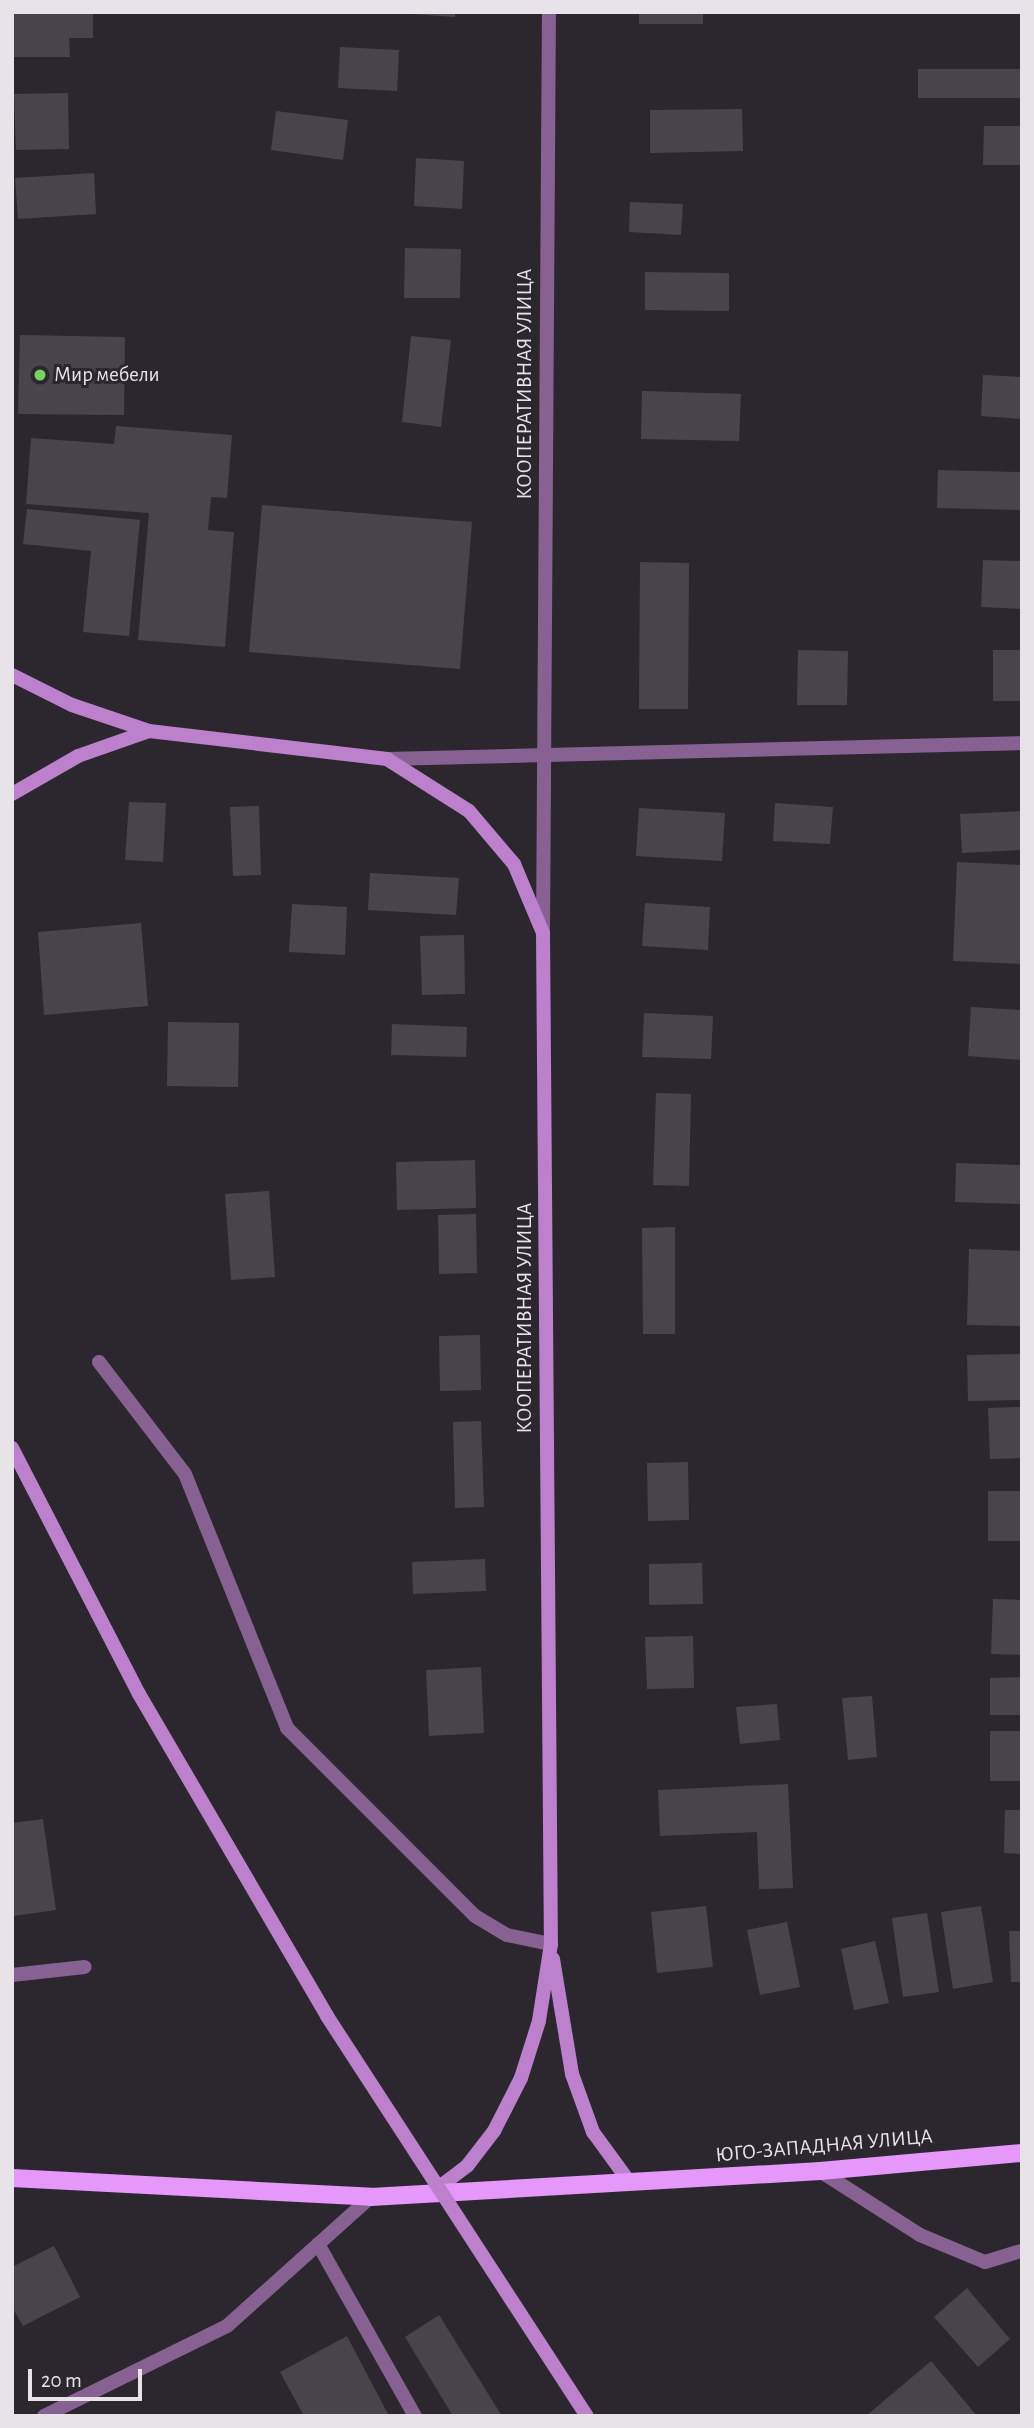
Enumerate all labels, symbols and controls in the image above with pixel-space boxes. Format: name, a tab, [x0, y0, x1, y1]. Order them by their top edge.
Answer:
street label: КООПЕРАТИВНАЯ УЛИЦА	[512, 269, 538, 499]
place label: Мир мебели	[54, 362, 160, 388]
marker: Мир мебели	[32, 367, 48, 383]
street label: КООПЕРАТИВНАЯ УЛИЦА	[512, 1203, 538, 1433]
street label: ЮГО-ЗАПАДНАЯ УЛИЦА	[714, 2124, 934, 2168]
scale bar	[32, 2354, 145, 2398]
text: 20 m	[41, 2370, 82, 2391]

